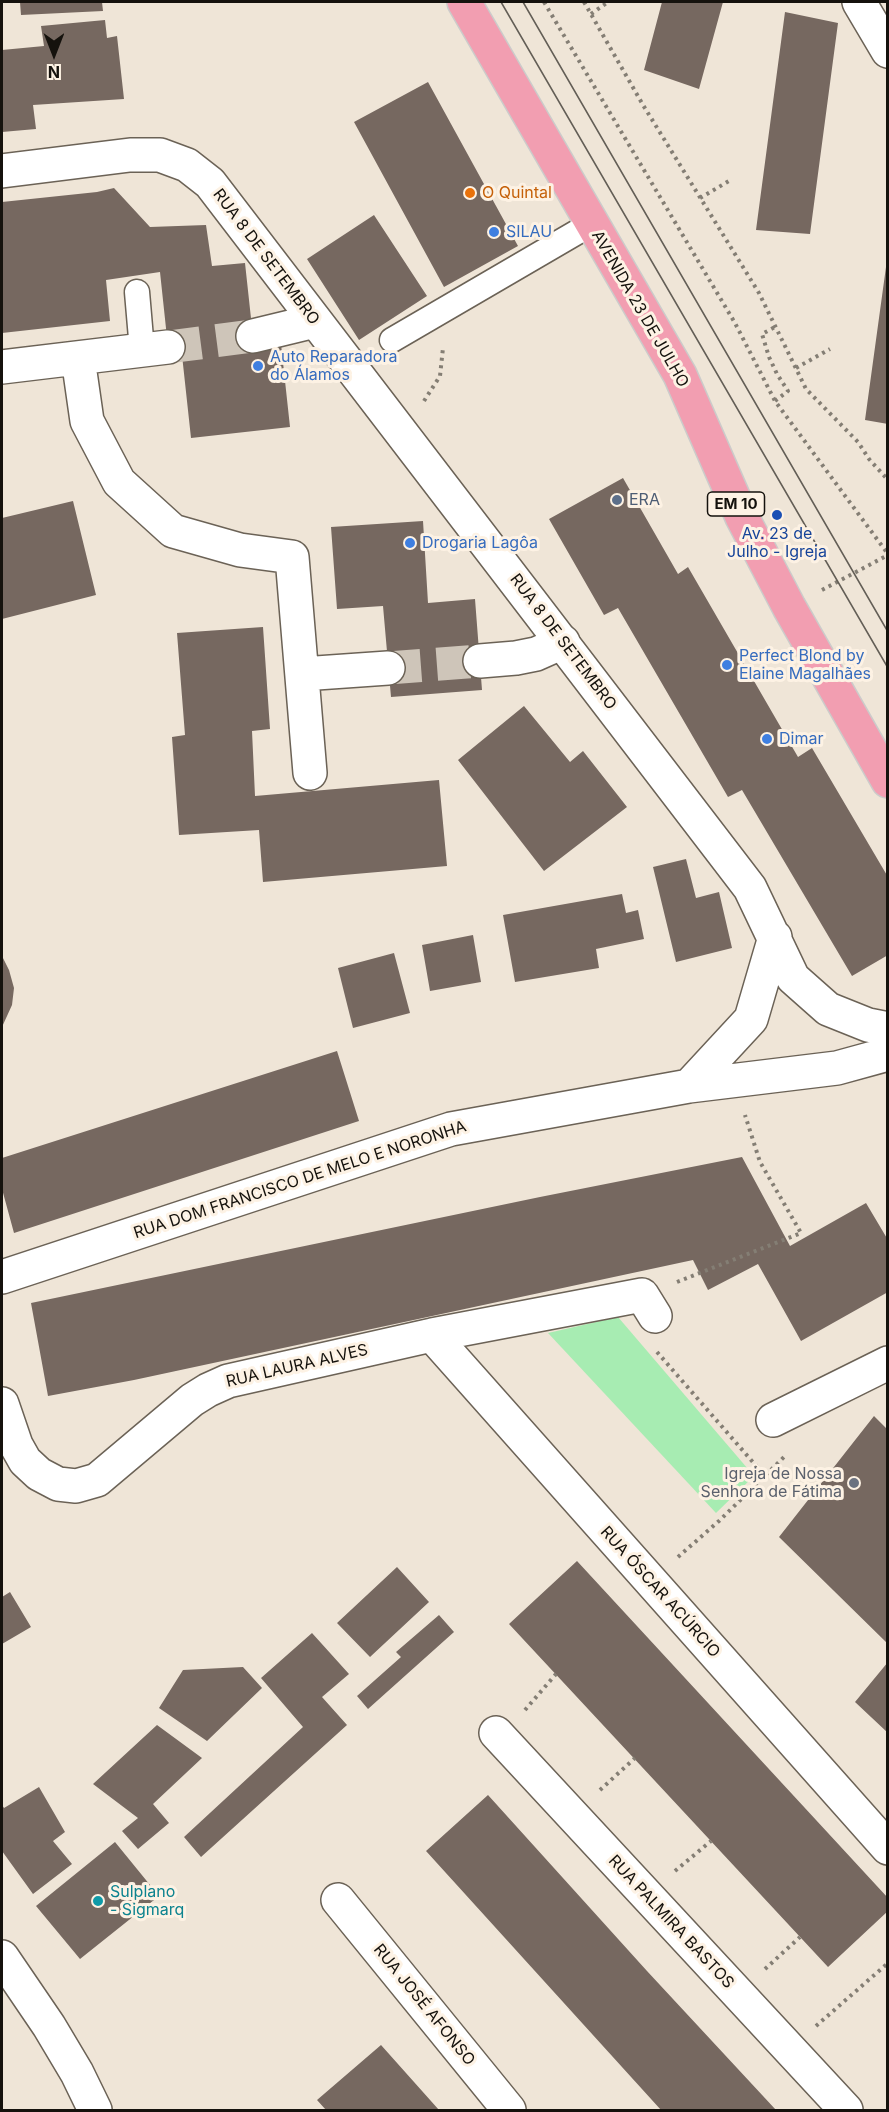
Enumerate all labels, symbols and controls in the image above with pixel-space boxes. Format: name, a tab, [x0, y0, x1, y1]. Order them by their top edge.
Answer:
north arrow	[24, 24, 84, 84]
text: N	[48, 62, 60, 82]
place label: O Quintal	[482, 183, 552, 203]
street label: RUA 8 DE SETEMBRO	[209, 185, 323, 329]
marker: O Quintal	[463, 186, 477, 200]
place label: SILAU	[506, 222, 552, 242]
marker: SILAU	[487, 225, 501, 239]
street label: AVENIDA 23 DE JULHO	[587, 227, 693, 391]
place label: Auto Reparadora do Álamos	[270, 347, 397, 385]
marker: Auto Reparadora do Álamos	[251, 359, 265, 373]
place label: ERA	[629, 490, 660, 510]
road number: EM 10	[708, 492, 764, 516]
marker: ERA	[610, 493, 624, 507]
marker: Av. 23 de Julho - Igreja	[770, 508, 784, 522]
place label: Av. 23 de Julho - Igreja	[727, 524, 827, 562]
place label: Drogaria Lagôa	[422, 533, 538, 553]
marker: Drogaria Lagôa	[403, 536, 417, 550]
street label: RUA 8 DE SETEMBRO	[506, 570, 620, 714]
place label: Perfect Blond by Elaine Magalhães	[739, 646, 871, 684]
marker: Perfect Blond by Elaine Magalhães	[720, 658, 734, 672]
place label: Dimar	[779, 729, 823, 749]
marker: Dimar	[760, 732, 774, 746]
street label: RUA DOM FRANCISCO DE MELO E NORONHA	[131, 1117, 469, 1243]
street label: RUA LAURA ALVES	[224, 1340, 370, 1392]
place label: Igreja de Nossa Senhora de Fátima	[701, 1464, 842, 1502]
marker: Igreja de Nossa Senhora de Fátima	[847, 1476, 861, 1490]
street label: RUA ÓSCAR ACÚRCIO	[596, 1523, 724, 1661]
street label: RUA PALMIRA BASTOS	[604, 1851, 738, 1993]
place label: Sulplano - Sigmarq	[110, 1882, 184, 1920]
marker: Sulplano - Sigmarq	[91, 1894, 105, 1908]
street label: RUA JOSÉ AFONSO	[369, 1940, 479, 2070]

